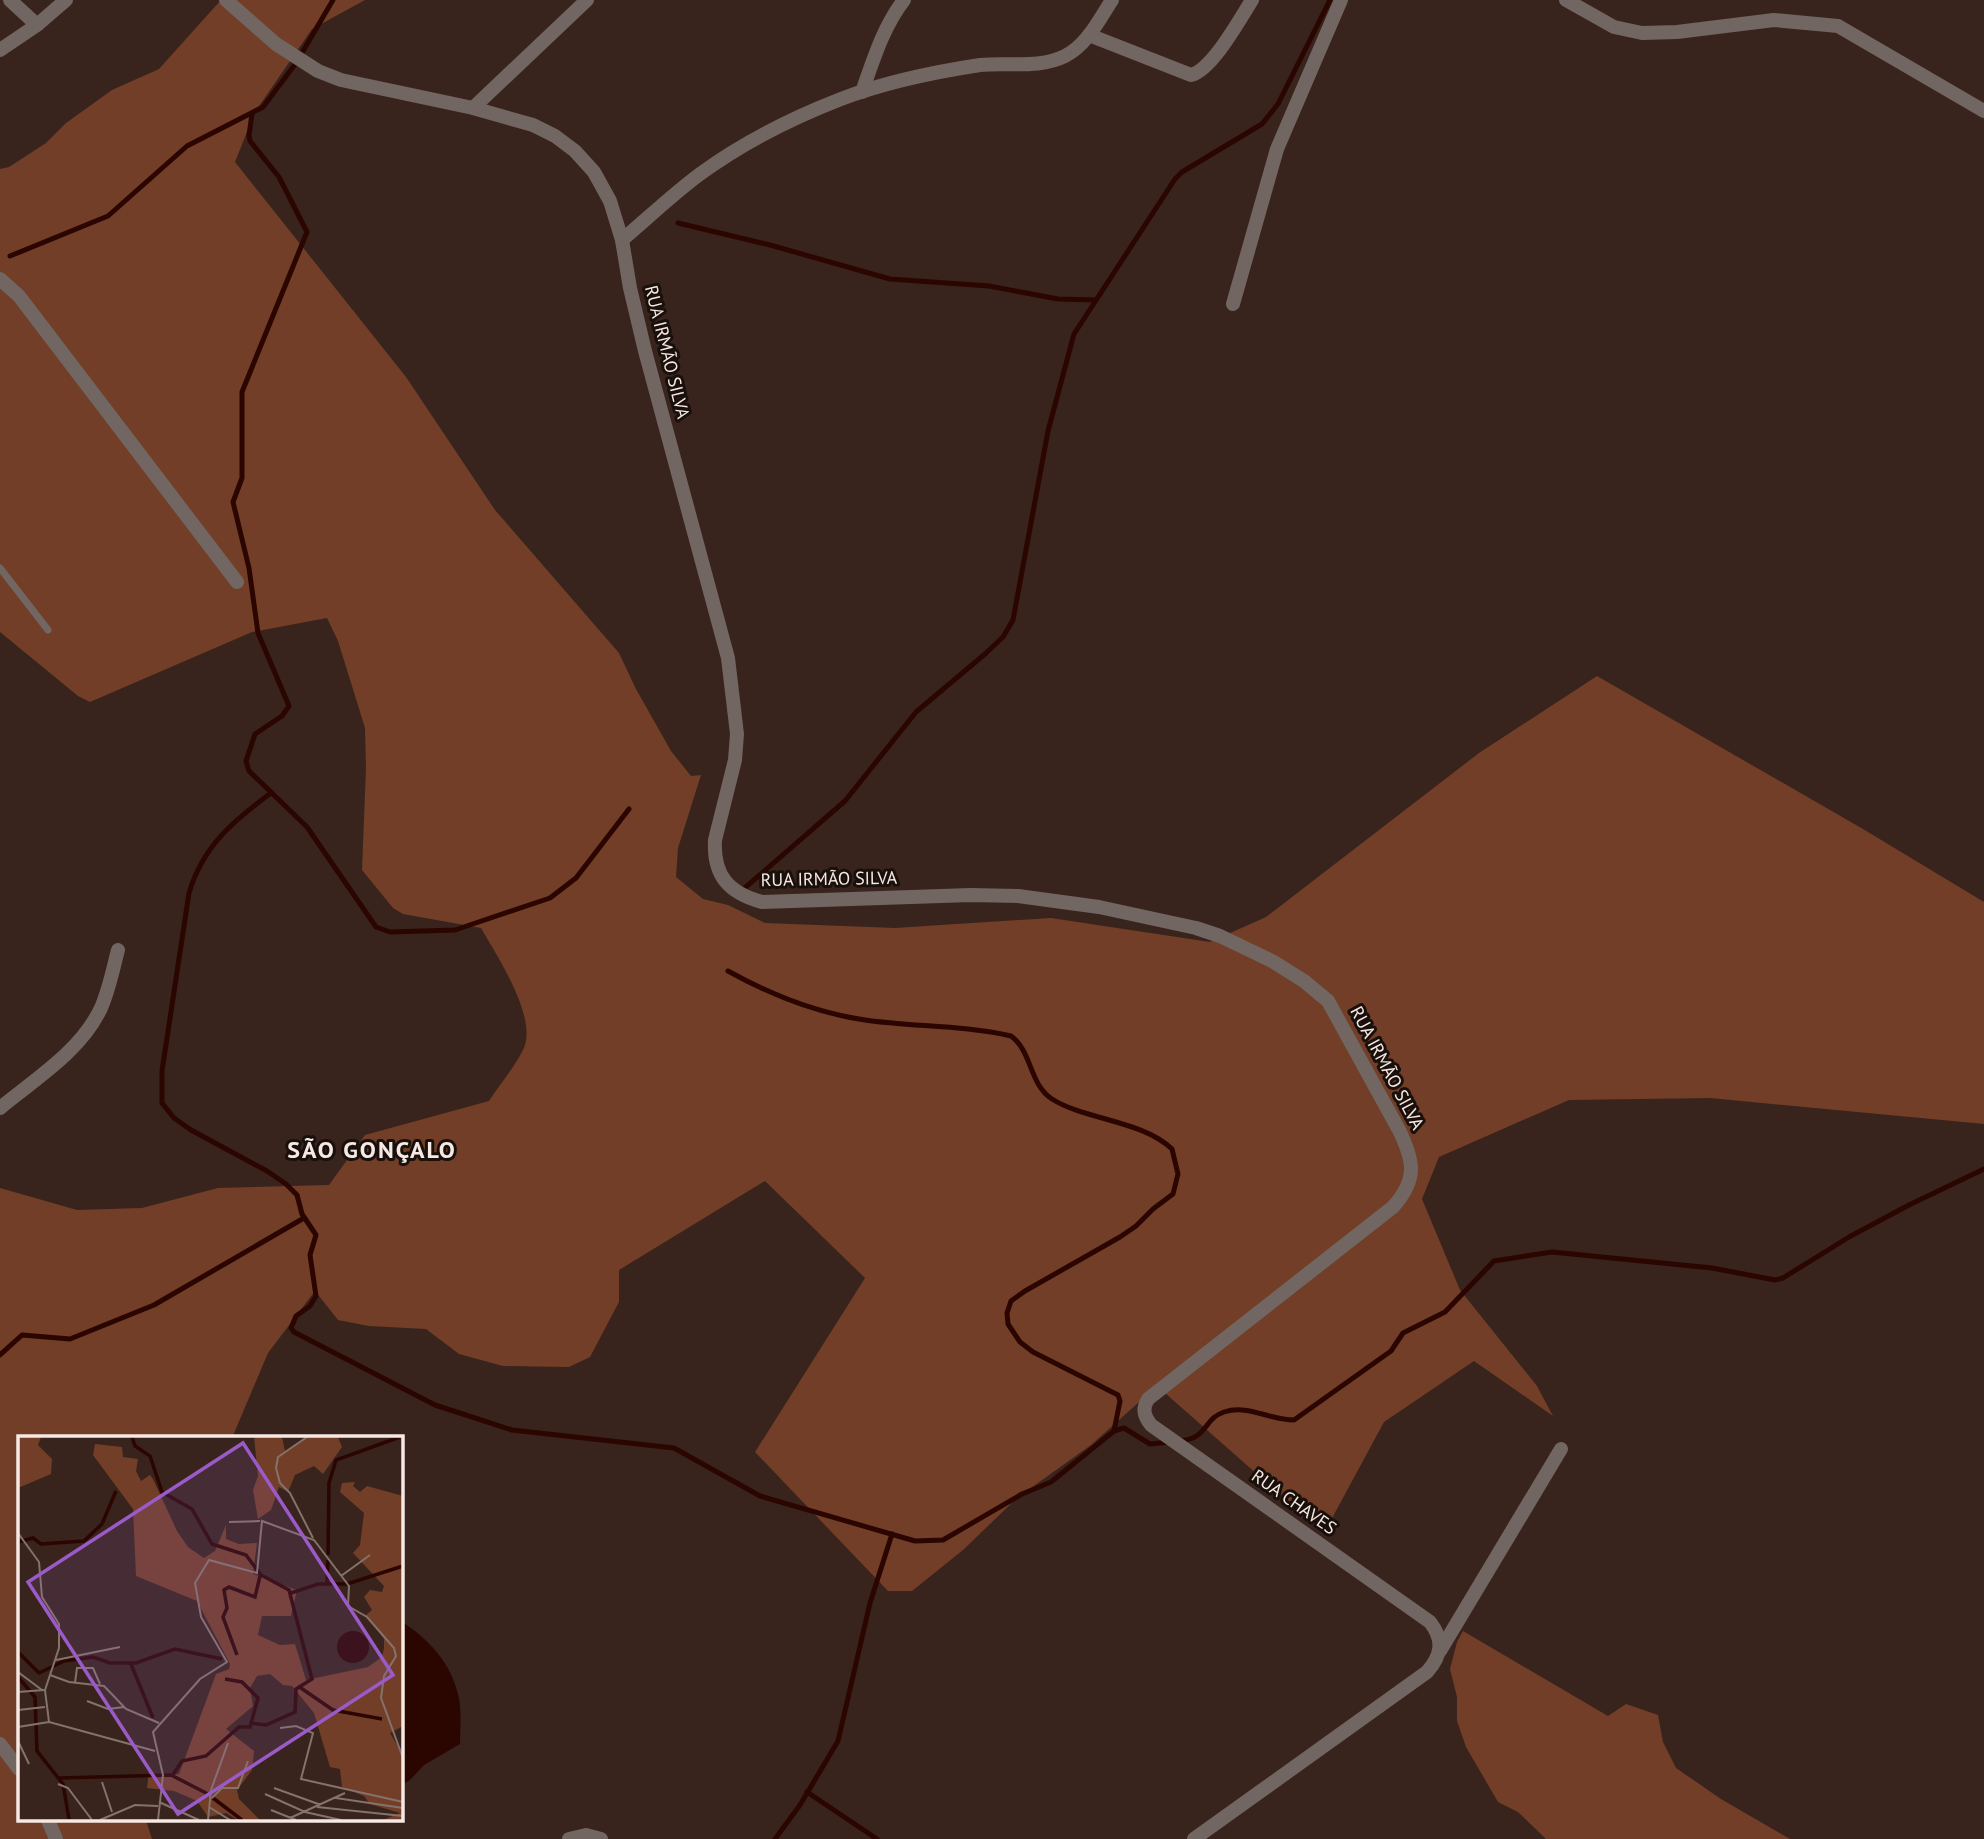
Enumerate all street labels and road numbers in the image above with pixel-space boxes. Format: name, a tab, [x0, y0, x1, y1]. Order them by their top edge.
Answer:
street label: RUA IRMÃO SILVA	[640, 283, 695, 421]
street label: RUA IRMÃO SILVA	[760, 866, 898, 891]
street label: RUA IRMÃO SILVA	[1345, 1002, 1430, 1134]
street label: RUA CHAVES	[1247, 1464, 1341, 1539]

